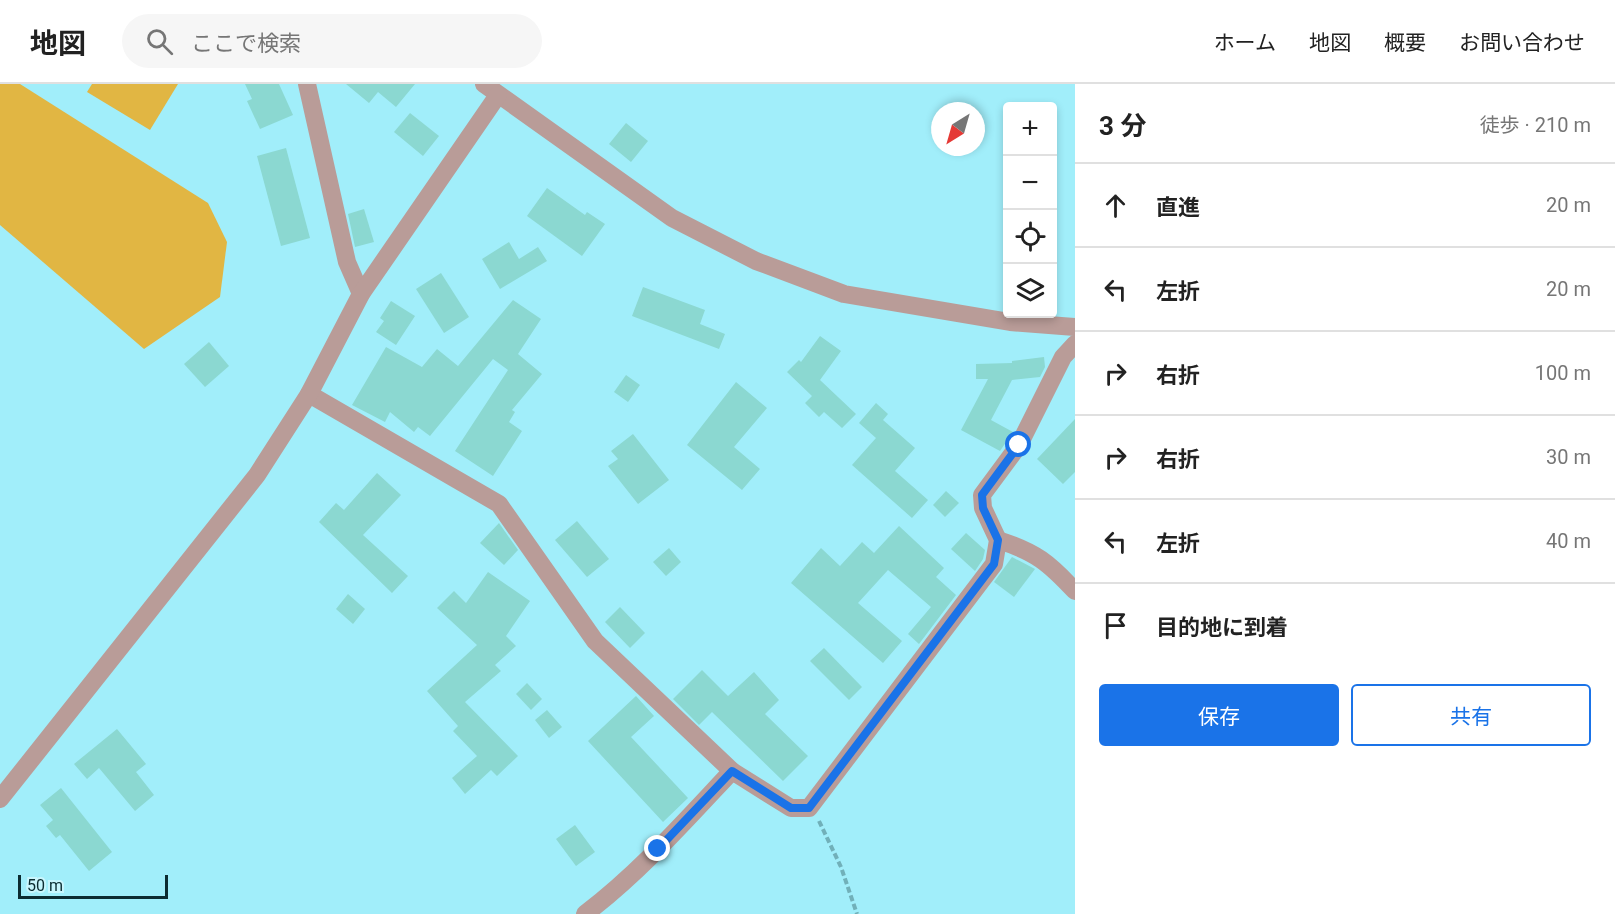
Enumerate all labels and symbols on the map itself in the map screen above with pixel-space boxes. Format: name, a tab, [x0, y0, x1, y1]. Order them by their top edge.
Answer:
north arrow	[931, 102, 985, 156]
route start	[1005, 431, 1031, 457]
route end	[644, 835, 670, 861]
scale bar	[18, 872, 168, 900]

